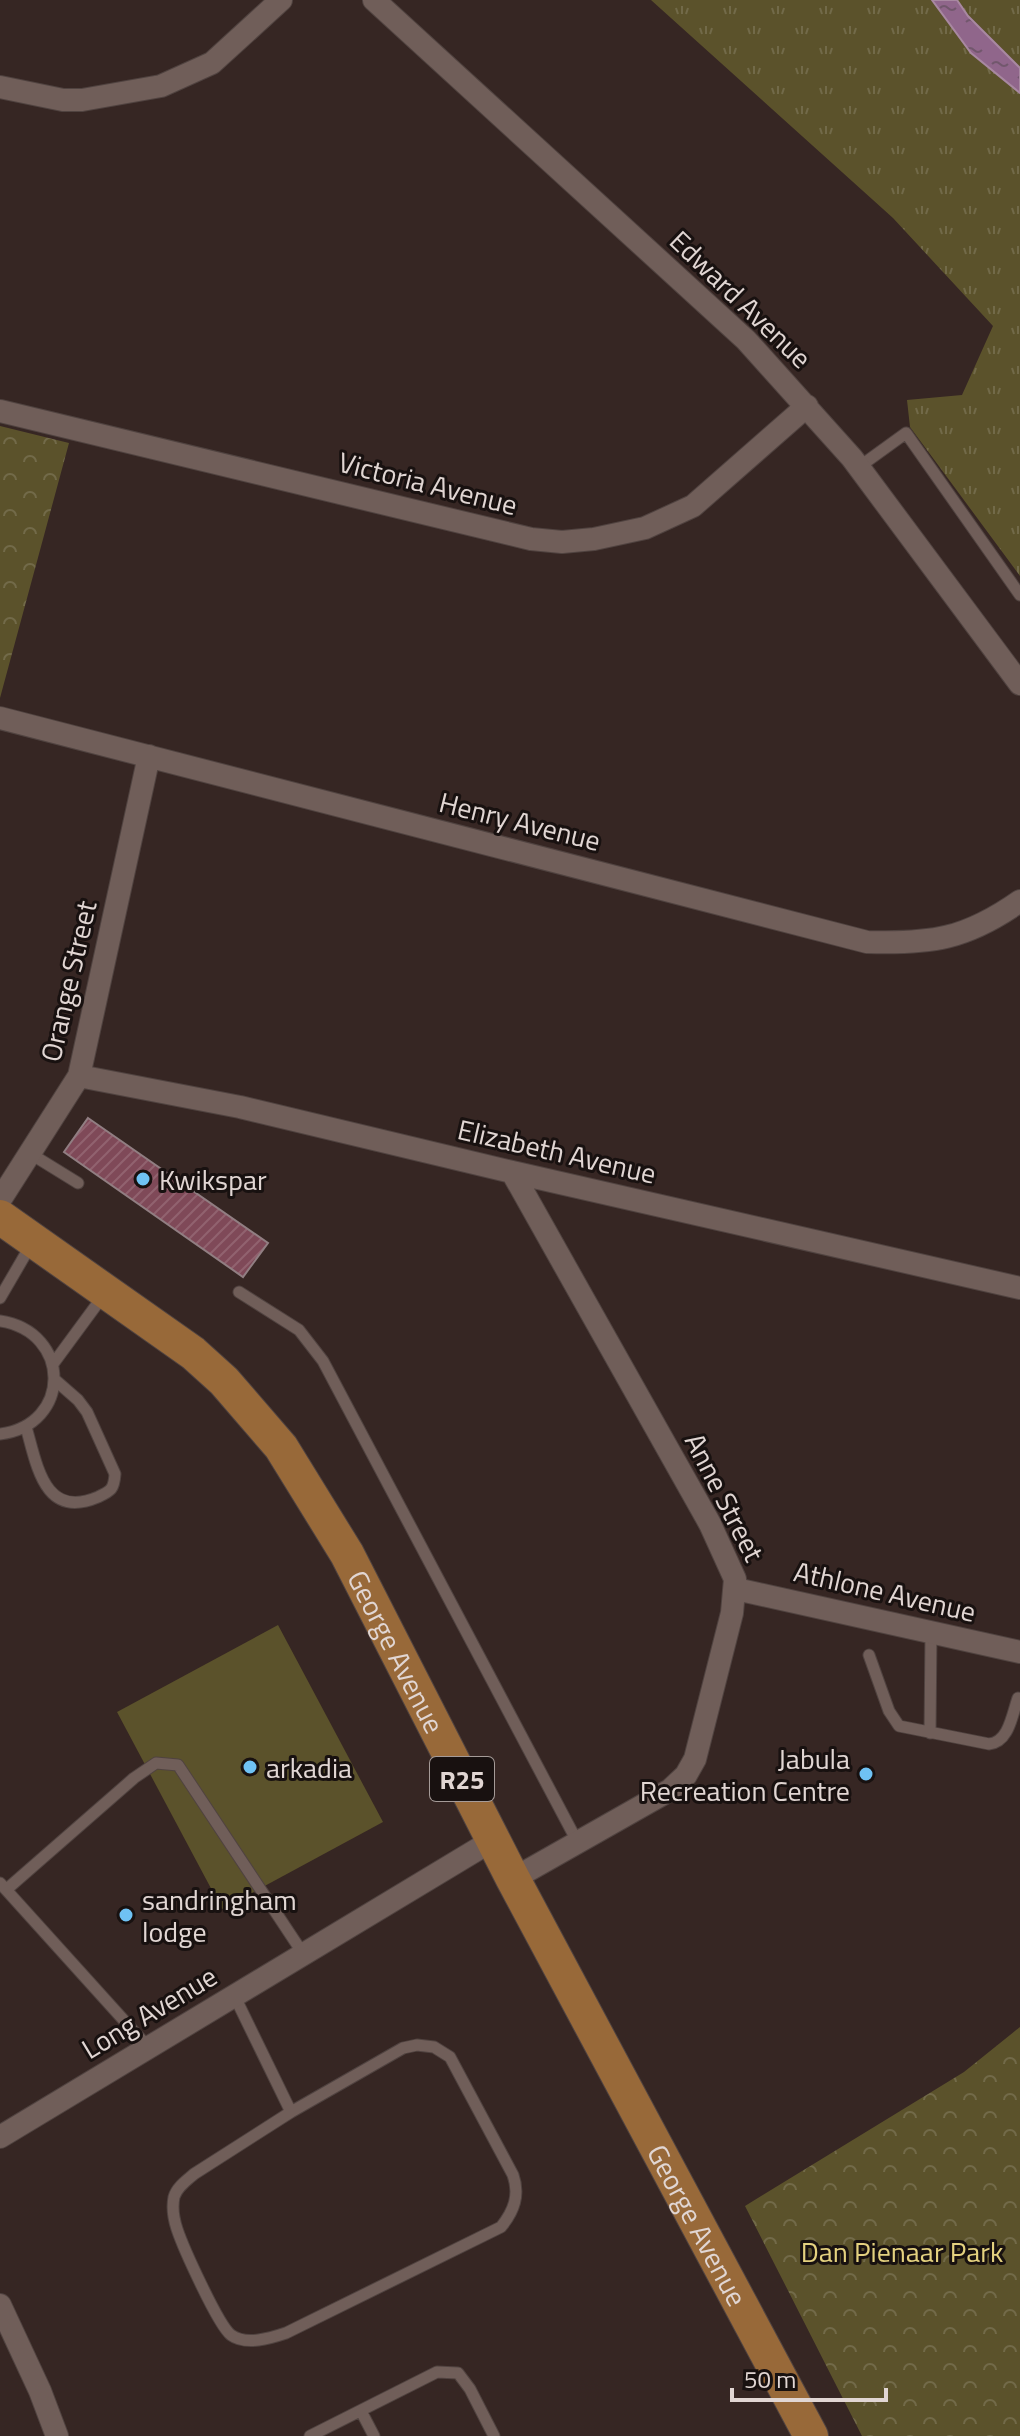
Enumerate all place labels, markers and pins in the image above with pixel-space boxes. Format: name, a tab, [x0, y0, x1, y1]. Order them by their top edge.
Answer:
place label: Kwikspar	[159, 1158, 267, 1201]
marker: Kwikspar	[134, 1170, 152, 1188]
place label: Jabula Recreation Centre	[640, 1737, 850, 1812]
place label: arkadia	[266, 1746, 352, 1789]
marker: arkadia	[241, 1758, 259, 1776]
marker: Jabula Recreation Centre	[857, 1765, 875, 1783]
place label: sandringham lodge	[142, 1878, 297, 1953]
marker: sandringham lodge	[117, 1906, 135, 1924]

